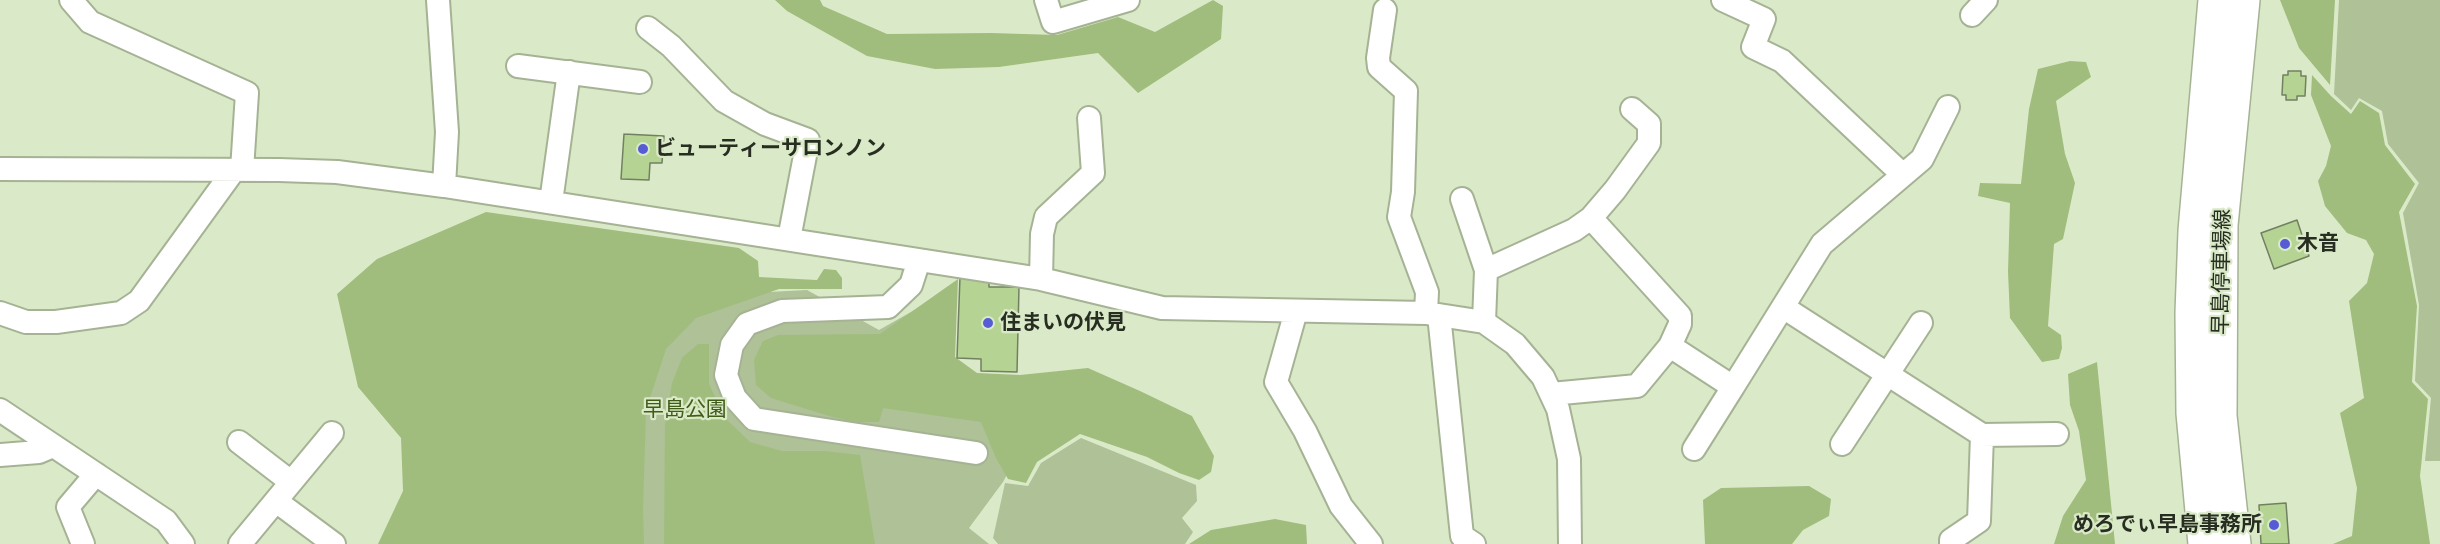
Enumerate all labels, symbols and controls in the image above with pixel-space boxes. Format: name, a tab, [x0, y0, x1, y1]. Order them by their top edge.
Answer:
place label: ビューティーサロンノン	[655, 136, 886, 162]
marker: ビューティーサロンノン	[636, 142, 650, 156]
street label: 早島停車場線	[2208, 209, 2236, 335]
place label: 木音	[2297, 231, 2339, 257]
marker: 木音	[2278, 237, 2292, 251]
place label: 住まいの伏見	[1000, 310, 1126, 336]
marker: 住まいの伏見	[981, 316, 995, 330]
park label: 早島公園	[643, 397, 727, 423]
place label: めろでぃ早島事務所	[2073, 512, 2262, 538]
marker: めろでぃ早島事務所	[2267, 518, 2281, 532]

